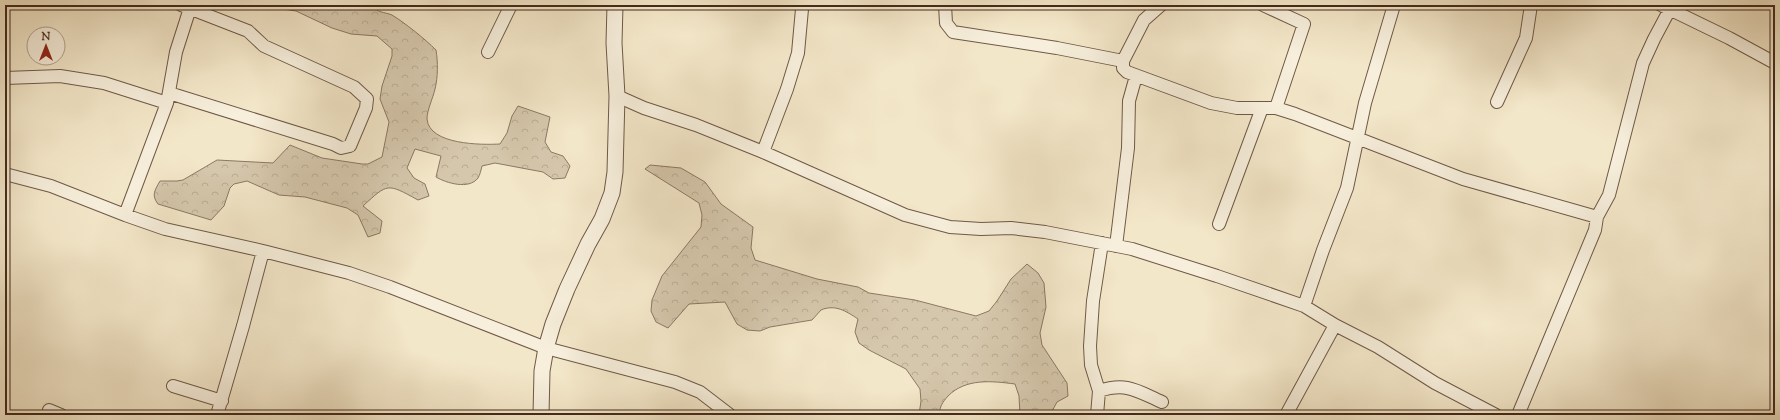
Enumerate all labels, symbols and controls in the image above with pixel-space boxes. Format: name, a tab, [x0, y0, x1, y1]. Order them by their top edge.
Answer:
north arrow	[26, 26, 66, 66]
text: N	[41, 29, 51, 45]

